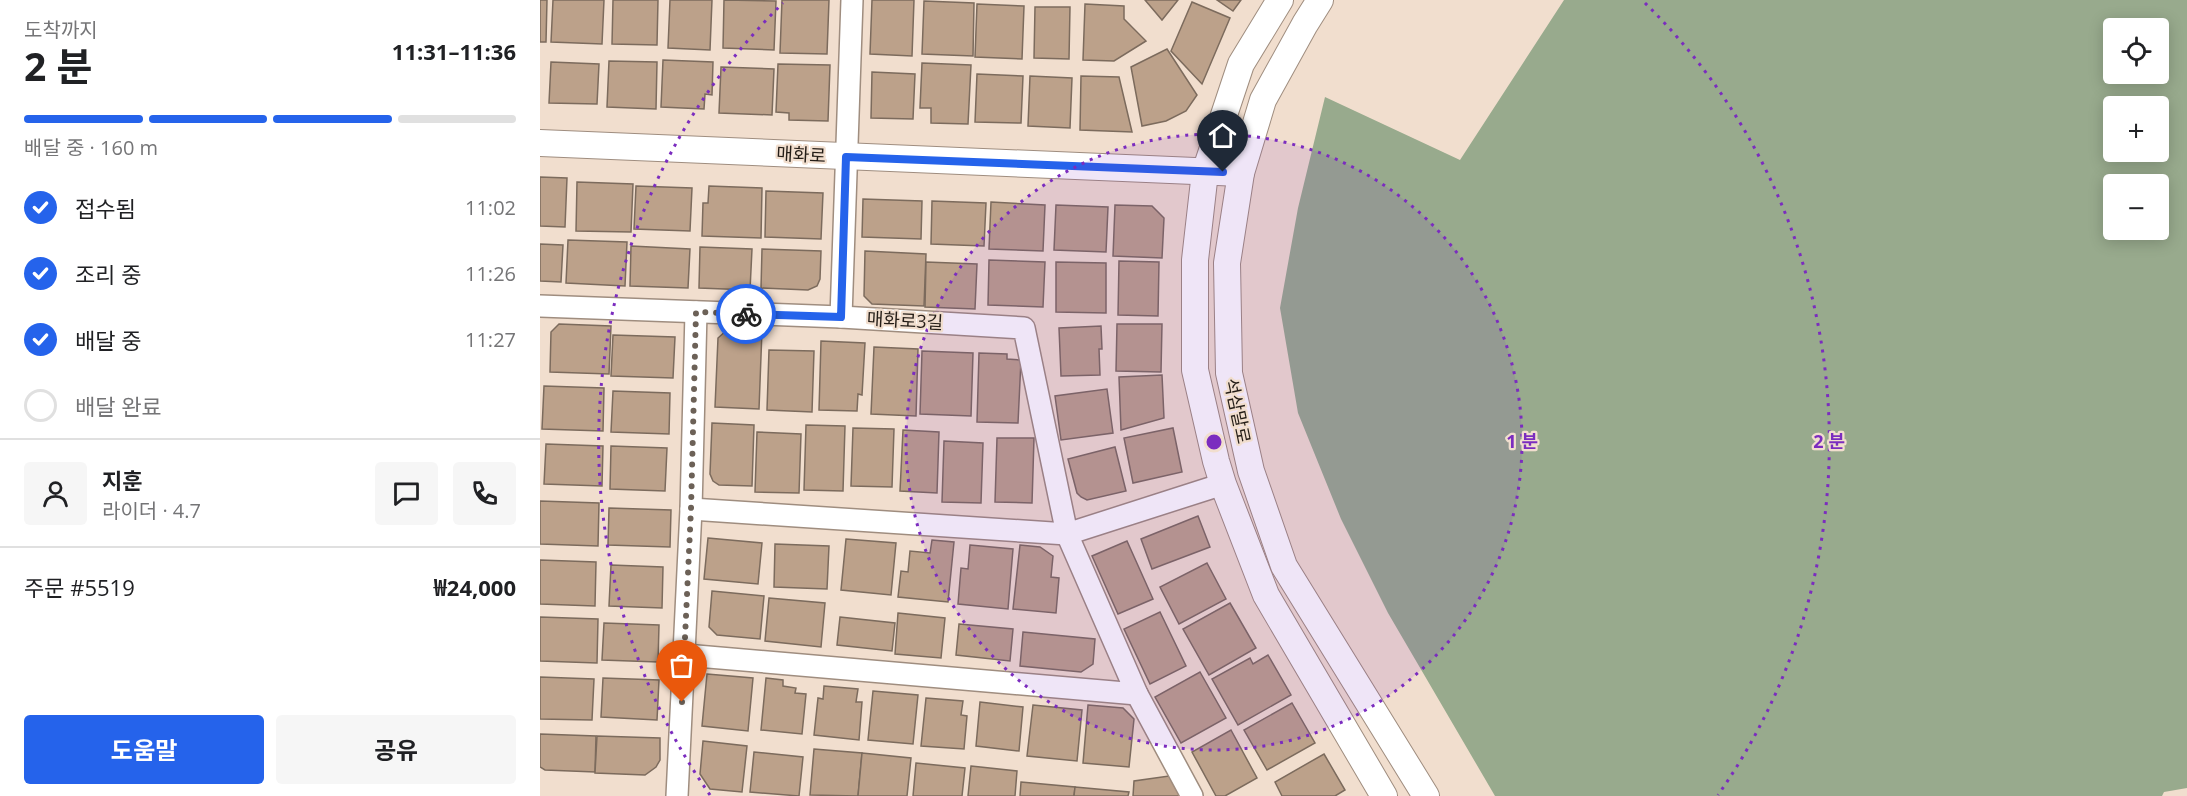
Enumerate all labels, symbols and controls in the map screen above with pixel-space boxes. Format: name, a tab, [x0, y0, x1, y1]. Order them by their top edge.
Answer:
text: 도착까지	[24, 16, 98, 43]
map controls	[2103, 18, 2169, 240]
button: locate	[2103, 18, 2169, 84]
text: 11:31–11:36	[392, 36, 516, 66]
text: 2 분	[24, 39, 92, 92]
button: +	[2103, 96, 2169, 162]
pin	[1197, 110, 1248, 172]
icon: home	[1206, 119, 1239, 152]
text: 배달 중 · 160 m	[24, 134, 158, 161]
street label: 매화로	[776, 141, 826, 167]
button: −	[2103, 174, 2169, 240]
icon: check	[24, 191, 57, 224]
text: 접수됨	[75, 193, 136, 223]
text: 11:02	[465, 194, 516, 221]
icon: check	[24, 257, 57, 290]
text: 조리 중	[75, 259, 141, 289]
text: 11:26	[465, 260, 516, 287]
courier	[716, 284, 776, 344]
icon: bike	[730, 298, 763, 331]
street label: 매화로3길	[866, 306, 944, 334]
icon: check	[24, 323, 57, 356]
text: 배달 중	[75, 325, 141, 355]
text: 11:27	[465, 326, 516, 353]
street label: 석삼말로	[1219, 376, 1257, 446]
text: 배달 완료	[75, 391, 162, 421]
text: 1 분	[1506, 429, 1538, 453]
text: 2 분	[1813, 429, 1845, 453]
centre of rings	[1204, 432, 1224, 452]
button: person	[24, 462, 87, 525]
button: chat	[375, 462, 438, 525]
button: phone	[453, 462, 516, 525]
text: 지훈	[102, 465, 142, 495]
text: 라이더 · 4.7	[102, 497, 201, 524]
text: 주문 #5519	[24, 572, 135, 602]
text: ₩24,000	[434, 572, 516, 602]
pin	[656, 640, 707, 702]
icon: bag	[665, 649, 698, 682]
button: 도움말	[24, 715, 264, 784]
button: 공유	[276, 715, 516, 784]

